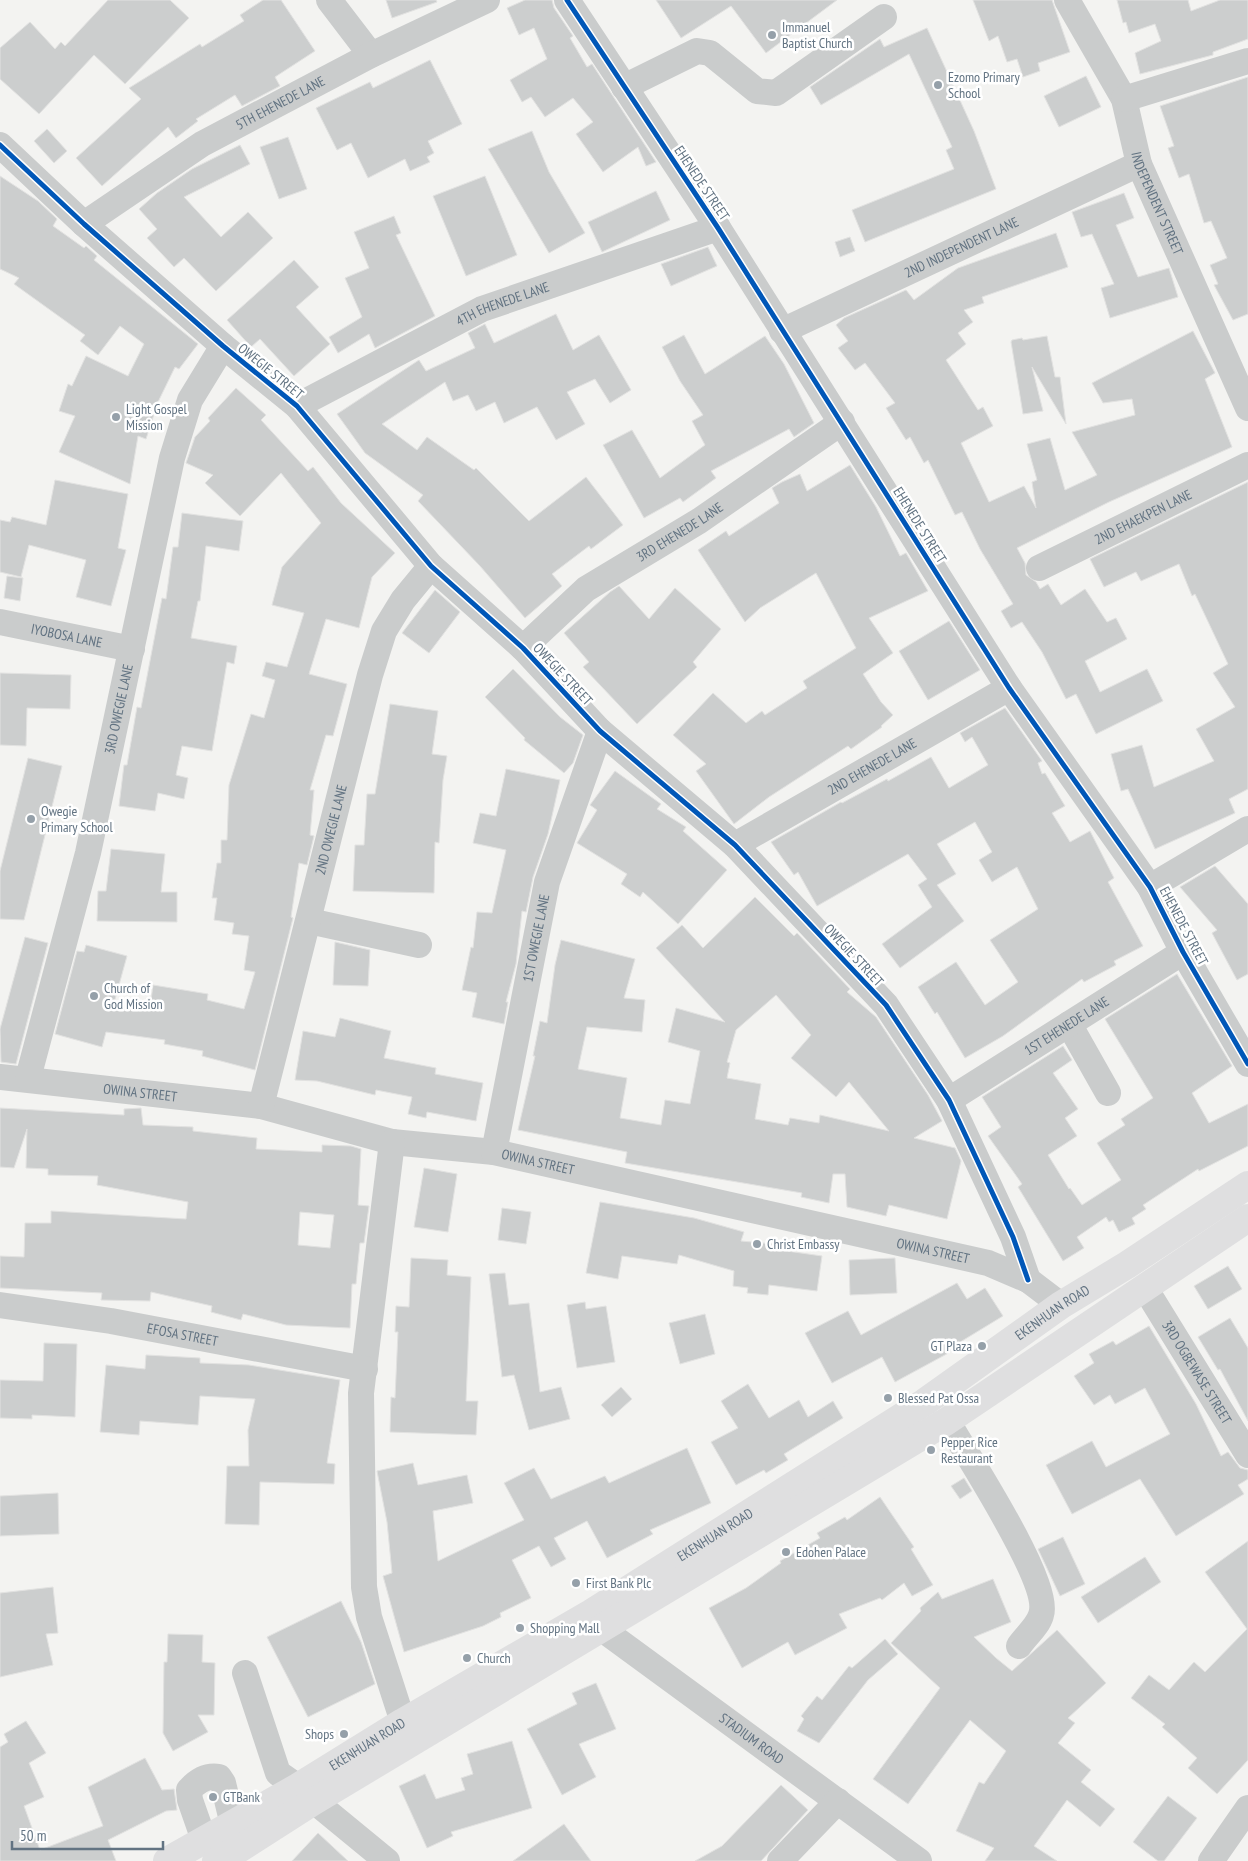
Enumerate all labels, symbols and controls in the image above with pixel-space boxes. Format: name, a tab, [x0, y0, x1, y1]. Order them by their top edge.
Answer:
place label: Immanuel Baptist Church	[782, 18, 852, 52]
marker: Immanuel Baptist Church	[766, 29, 778, 41]
place label: Ezomo Primary School	[948, 68, 1020, 102]
street label: 5TH EHENEDE LANE	[232, 72, 328, 134]
marker: Ezomo Primary School	[932, 79, 944, 91]
street label: EHENEDE STREET	[670, 142, 734, 225]
street label: INDEPENDENT STREET	[1127, 150, 1188, 258]
street label: 2ND INDEPENDENT LANE	[901, 213, 1021, 282]
street label: 4TH EHENEDE LANE	[453, 278, 552, 330]
street label: OWEGIE STREET	[235, 339, 308, 403]
place label: Light Gospel Mission	[126, 400, 187, 434]
marker: Light Gospel Mission	[110, 411, 122, 423]
street label: EHENEDE STREET	[889, 483, 951, 567]
street label: 2ND EHAEKPEN LANE	[1091, 485, 1195, 548]
street label: 3RD EHENEDE LANE	[633, 498, 727, 566]
street label: IYOBOSA LANE	[29, 620, 104, 652]
street label: OWEGIE STREET	[529, 639, 597, 710]
street label: 3RD OWEGIE LANE	[100, 662, 137, 756]
street label: 2ND EHENEDE LANE	[824, 734, 920, 799]
street label: 2ND OWEGIE LANE	[311, 783, 351, 877]
place label: Owegie Primary School	[41, 802, 113, 836]
marker: Owegie Primary School	[25, 813, 37, 825]
street label: EHENEDE STREET	[1156, 884, 1213, 969]
street label: 1ST OWEGIE LANE	[519, 893, 553, 984]
street label: OWEGIE STREET	[820, 920, 888, 991]
place label: Church of God Mission	[104, 979, 163, 1013]
marker: Church of God Mission	[88, 990, 100, 1002]
street label: 1ST EHENEDE LANE	[1021, 992, 1112, 1059]
street label: OWINA STREET	[102, 1080, 179, 1106]
street label: OWINA STREET	[500, 1145, 577, 1179]
street label: OWINA STREET	[895, 1234, 972, 1268]
place label: Christ Embassy	[767, 1235, 840, 1253]
marker: Christ Embassy	[751, 1238, 763, 1250]
street label: EKENHUAN ROAD	[1011, 1281, 1093, 1344]
street label: 3RD OGBEWASE STREET	[1158, 1317, 1236, 1428]
street label: EFOSA STREET	[146, 1319, 220, 1350]
place label: GT Plaza	[931, 1337, 972, 1355]
marker: GT Plaza	[976, 1340, 988, 1352]
place label: Blessed Pat Ossa	[898, 1389, 979, 1407]
marker: Blessed Pat Ossa	[882, 1392, 894, 1404]
place label: Pepper Rice Restaurant	[941, 1433, 998, 1467]
marker: Pepper Rice Restaurant	[925, 1444, 937, 1456]
street label: EKENHUAN ROAD	[674, 1504, 756, 1565]
place label: Edohen Palace	[796, 1543, 866, 1561]
marker: Edohen Palace	[780, 1546, 792, 1558]
place label: First Bank Plc	[586, 1574, 651, 1592]
marker: First Bank Plc	[570, 1577, 582, 1589]
place label: Shopping Mall	[530, 1619, 600, 1637]
marker: Shopping Mall	[514, 1622, 526, 1634]
place label: Church	[477, 1649, 511, 1667]
marker: Church	[461, 1652, 473, 1664]
street label: STADIUM ROAD	[716, 1709, 787, 1768]
street label: EKENHUAN ROAD	[326, 1714, 409, 1774]
place label: Shops	[305, 1725, 334, 1743]
marker: Shops	[338, 1728, 350, 1740]
place label: GTBank	[223, 1788, 260, 1806]
marker: GTBank	[207, 1791, 219, 1803]
scale bar	[12, 1818, 164, 1850]
text: 50 m	[20, 1826, 46, 1845]

